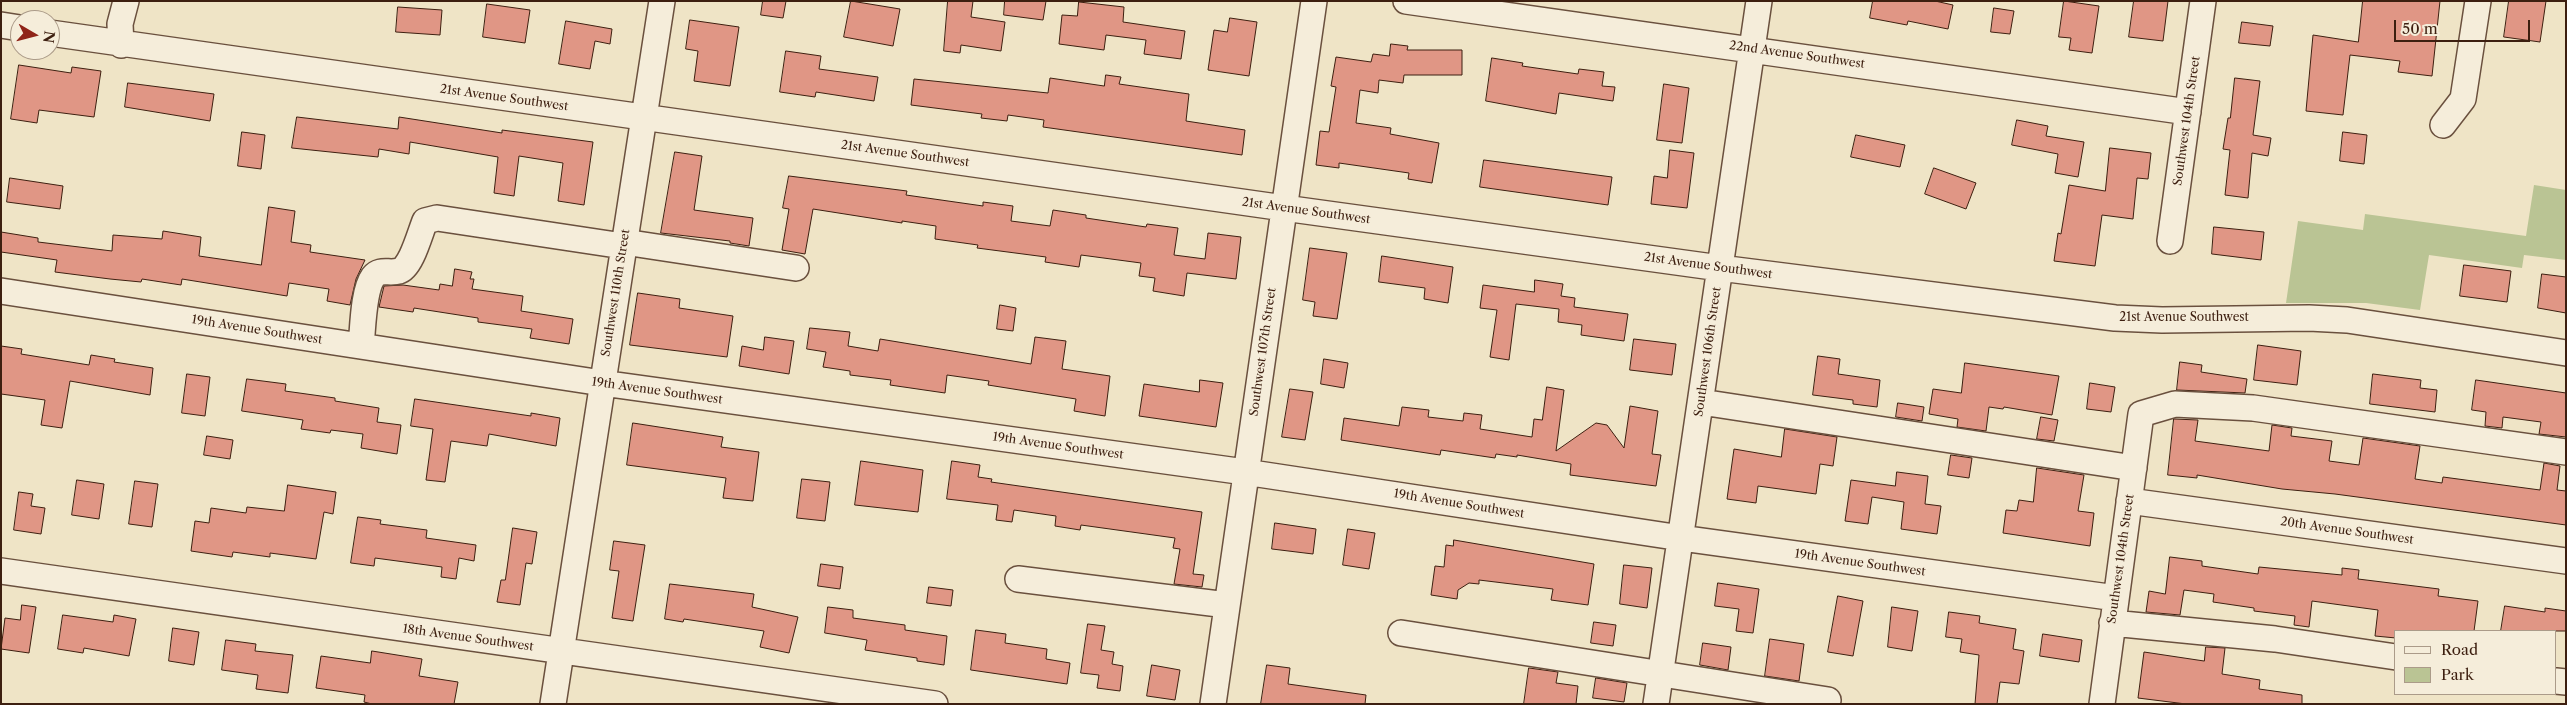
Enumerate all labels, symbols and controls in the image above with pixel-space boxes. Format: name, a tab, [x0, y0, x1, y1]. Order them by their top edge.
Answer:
north arrow	[10, 10, 60, 60]
scale bar	[2397, 10, 2533, 42]
text: 50 m	[2402, 19, 2438, 38]
text: N	[39, 30, 59, 44]
street label: 22nd Avenue Southwest	[1728, 38, 1866, 72]
street label: Southwest 104th Street	[2171, 55, 2203, 187]
street label: 21st Avenue Southwest	[439, 82, 569, 114]
street label: 21st Avenue Southwest	[840, 138, 970, 170]
street label: 21st Avenue Southwest	[1241, 195, 1371, 227]
street label: Southwest 110th Street	[599, 228, 633, 358]
street label: 21st Avenue Southwest	[1643, 250, 1773, 282]
street label: Southwest 106th Street	[1692, 286, 1724, 418]
street label: Southwest 107th Street	[1247, 287, 1279, 417]
street label: 21st Avenue Southwest	[2119, 311, 2249, 325]
street label: 19th Avenue Southwest	[191, 313, 323, 347]
street label: 19th Avenue Southwest	[591, 375, 723, 407]
street label: 19th Avenue Southwest	[992, 430, 1124, 462]
street label: 19th Avenue Southwest	[1393, 487, 1525, 521]
street label: Southwest 104th Street	[2105, 493, 2137, 625]
street label: 20th Avenue Southwest	[2279, 515, 2415, 547]
street label: 19th Avenue Southwest	[1794, 547, 1926, 579]
street label: 18th Avenue Southwest	[402, 622, 534, 654]
legend	[2394, 630, 2557, 695]
text: Road	[2441, 640, 2478, 659]
text: Park	[2441, 665, 2474, 684]

